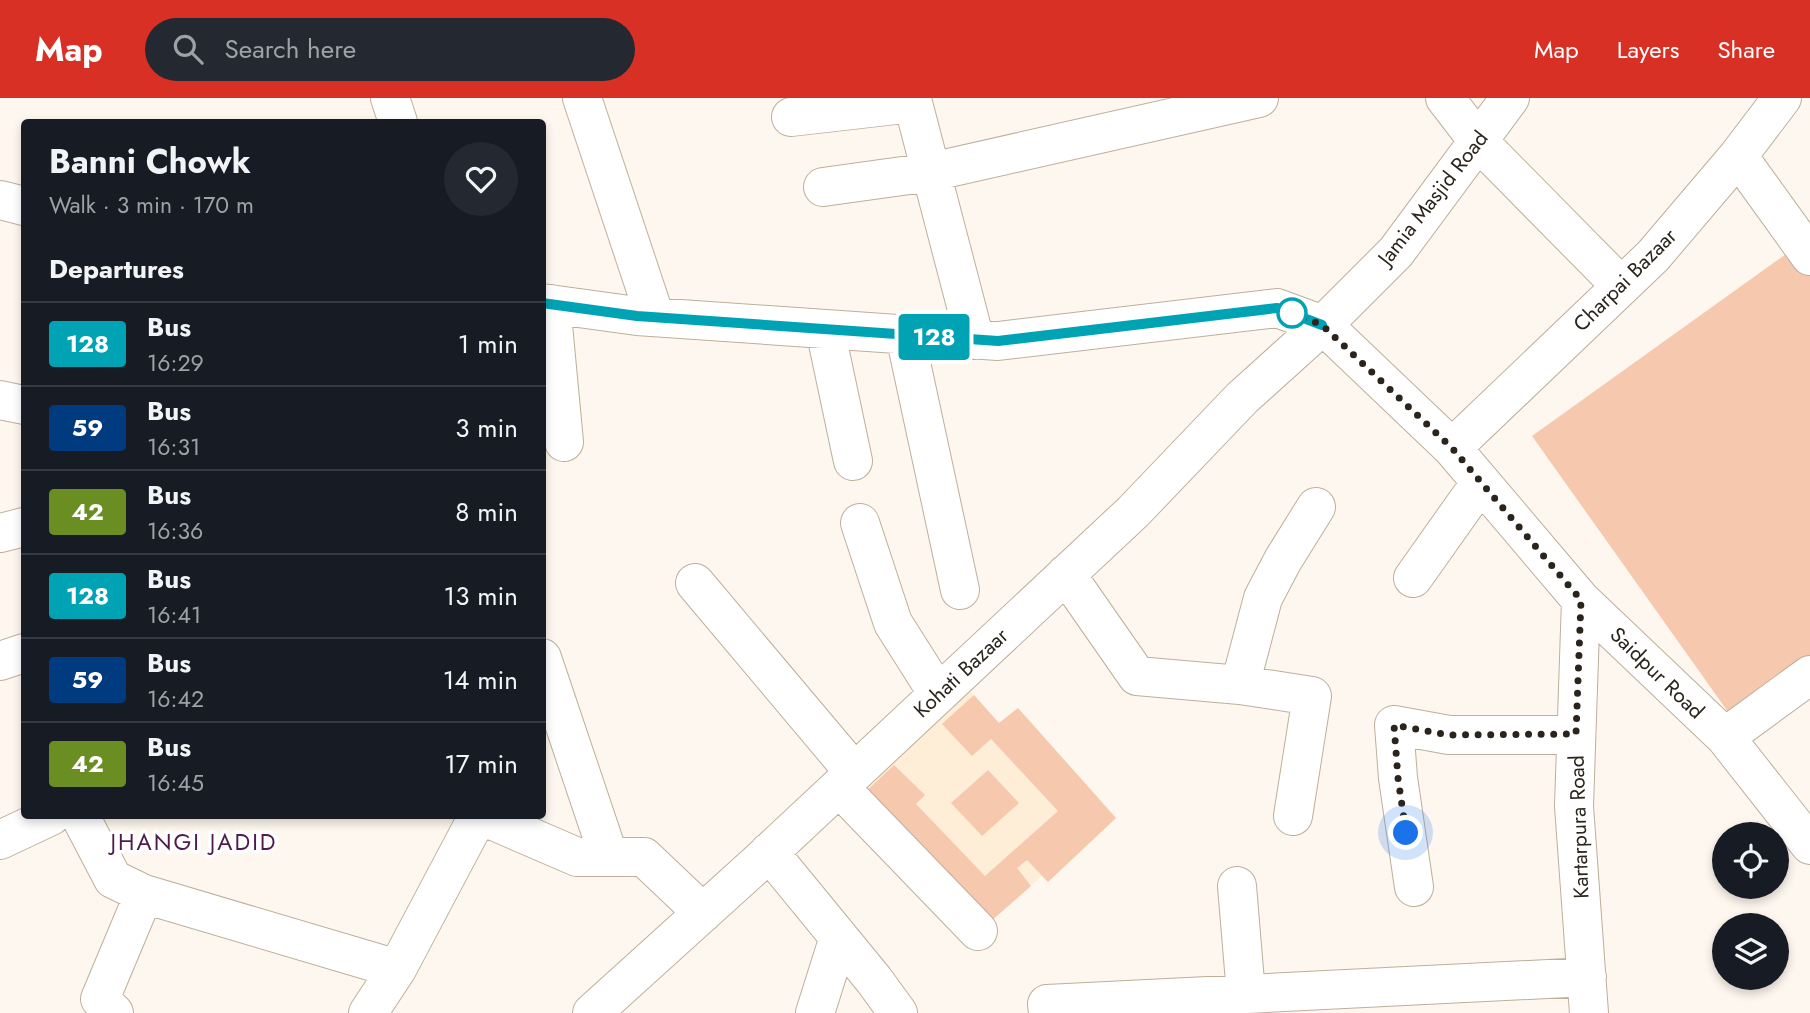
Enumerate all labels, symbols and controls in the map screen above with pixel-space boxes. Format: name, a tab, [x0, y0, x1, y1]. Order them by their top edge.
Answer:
search box	[145, 18, 635, 81]
text: Map	[35, 26, 103, 73]
icon: search	[169, 30, 207, 68]
text: Search here	[225, 30, 356, 68]
text: Map	[1534, 32, 1579, 67]
text: Layers	[1617, 32, 1679, 67]
text: Share	[1717, 32, 1775, 67]
street label: Jamia Masjid Road	[1369, 124, 1495, 274]
text: Banni Chowk	[49, 138, 251, 185]
button: heart	[444, 142, 518, 216]
text: Walk · 3 min · 170 m	[49, 188, 254, 222]
street label: Charpai Bazaar	[1567, 221, 1684, 338]
text: Departures	[49, 250, 184, 288]
unlabelled marker	[1277, 298, 1307, 328]
text: Bus	[147, 308, 191, 346]
line badge: 128	[894, 314, 974, 360]
text: 128	[912, 319, 956, 354]
text: 1 min	[458, 325, 518, 363]
text: 128	[66, 326, 109, 361]
text: 16:29	[147, 346, 204, 380]
text: Bus	[147, 392, 191, 430]
text: 3 min	[455, 409, 518, 447]
text: 59	[72, 410, 103, 445]
text: 16:31	[147, 430, 200, 464]
text: Bus	[147, 476, 191, 514]
text: 8 min	[455, 493, 518, 531]
text: 42	[71, 494, 104, 529]
text: 16:36	[147, 514, 203, 548]
text: Bus	[147, 560, 191, 598]
text: 13 min	[444, 577, 518, 615]
text: 128	[66, 578, 109, 613]
text: 16:41	[147, 598, 201, 632]
street label: Saidpur Road	[1603, 620, 1711, 726]
street label: Kohati Bazaar	[907, 621, 1016, 725]
text: Bus	[147, 644, 191, 682]
text: 14 min	[443, 661, 518, 699]
text: 59	[72, 662, 103, 697]
text: 16:42	[147, 682, 204, 716]
text: Bus	[147, 728, 191, 766]
text: 17 min	[444, 745, 518, 783]
text: 42	[71, 746, 104, 781]
street label: Kartarpura Road	[1562, 755, 1596, 899]
text: 16:45	[147, 766, 204, 800]
your location	[1388, 815, 1423, 850]
map controls	[1712, 822, 1789, 990]
button: locate	[1712, 822, 1789, 899]
district label: JHANGI JADID	[108, 825, 277, 859]
button: layers	[1712, 913, 1789, 990]

